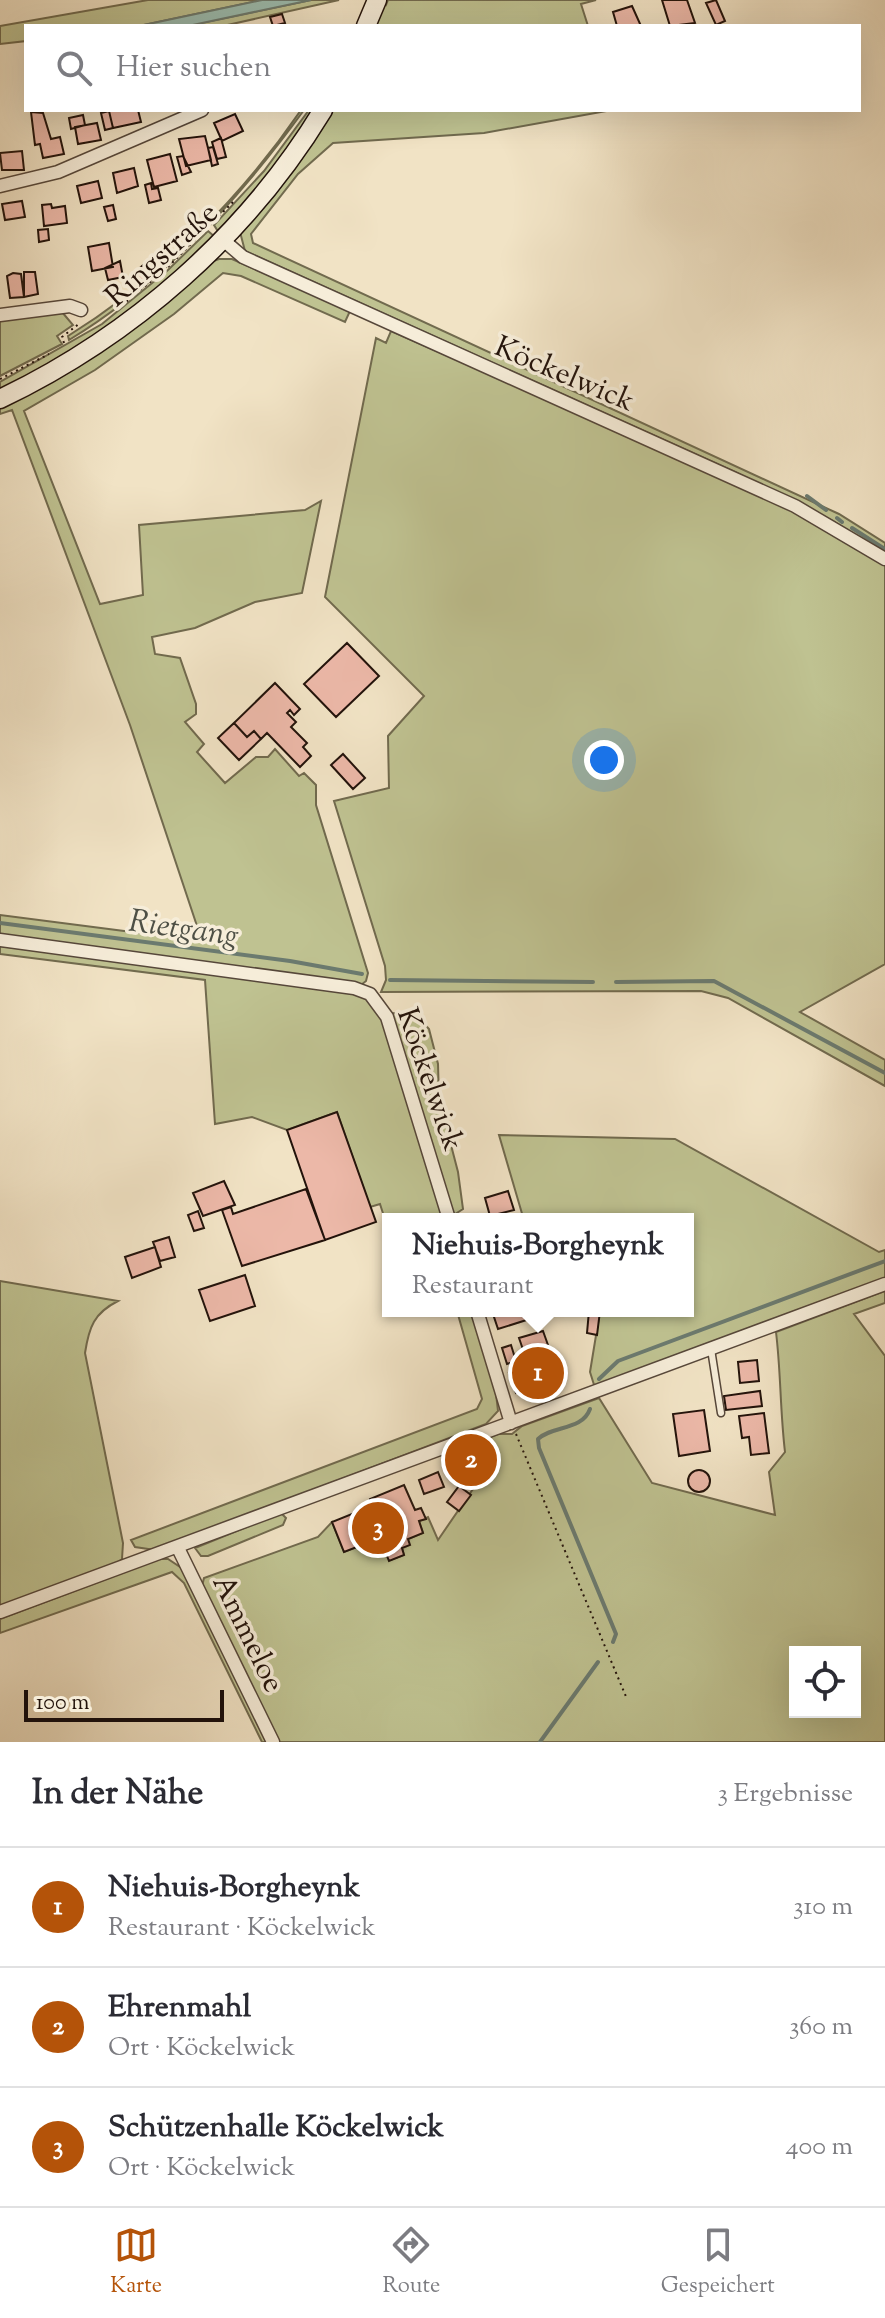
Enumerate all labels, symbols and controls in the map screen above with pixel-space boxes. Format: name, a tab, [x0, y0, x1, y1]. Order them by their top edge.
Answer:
search box	[24, 24, 861, 112]
icon: search	[52, 46, 96, 90]
text: Hier suchen	[116, 47, 271, 90]
street label: Ringstraße	[97, 193, 229, 318]
street label: Köckelwick	[487, 327, 641, 424]
your location	[584, 740, 624, 780]
water label: Rietgang	[126, 900, 242, 960]
street label: Köckelwick	[384, 1003, 473, 1157]
popup	[382, 1213, 694, 1317]
text: Niehuis-Borgheynk	[412, 1225, 664, 1268]
text: Restaurant	[412, 1268, 533, 1305]
pin: 1	[512, 1343, 564, 1403]
pin: 2	[445, 1430, 497, 1490]
pin: 3	[352, 1498, 404, 1558]
street label: Ammeloe	[200, 1568, 294, 1700]
map controls	[789, 1646, 861, 1718]
button: locate	[789, 1646, 861, 1718]
scale bar	[24, 1686, 224, 1722]
text: 100 m	[36, 1688, 89, 1720]
text: In der Nähe	[32, 1770, 203, 1819]
text: 3 Ergebnisse	[718, 1776, 853, 1813]
text: Niehuis-Borgheynk	[108, 1867, 360, 1910]
text: 1	[54, 1889, 62, 1926]
text: 310 m	[793, 1889, 853, 1926]
text: Restaurant · Köckelwick	[108, 1910, 376, 1947]
text: Ehrenmahl	[108, 1987, 251, 2030]
text: 2	[52, 2009, 64, 2046]
text: 360 m	[789, 2009, 853, 2046]
text: Ort · Köckelwick	[108, 2030, 295, 2067]
text: Schützenhalle Köckelwick	[108, 2107, 444, 2150]
text: 3	[53, 2129, 63, 2166]
text: 400 m	[786, 2129, 853, 2166]
text: Ort · Köckelwick	[108, 2150, 295, 2187]
tab: Karte	[110, 2223, 162, 2303]
tab: Route	[383, 2223, 440, 2303]
tab: Gespeichert	[661, 2223, 775, 2303]

